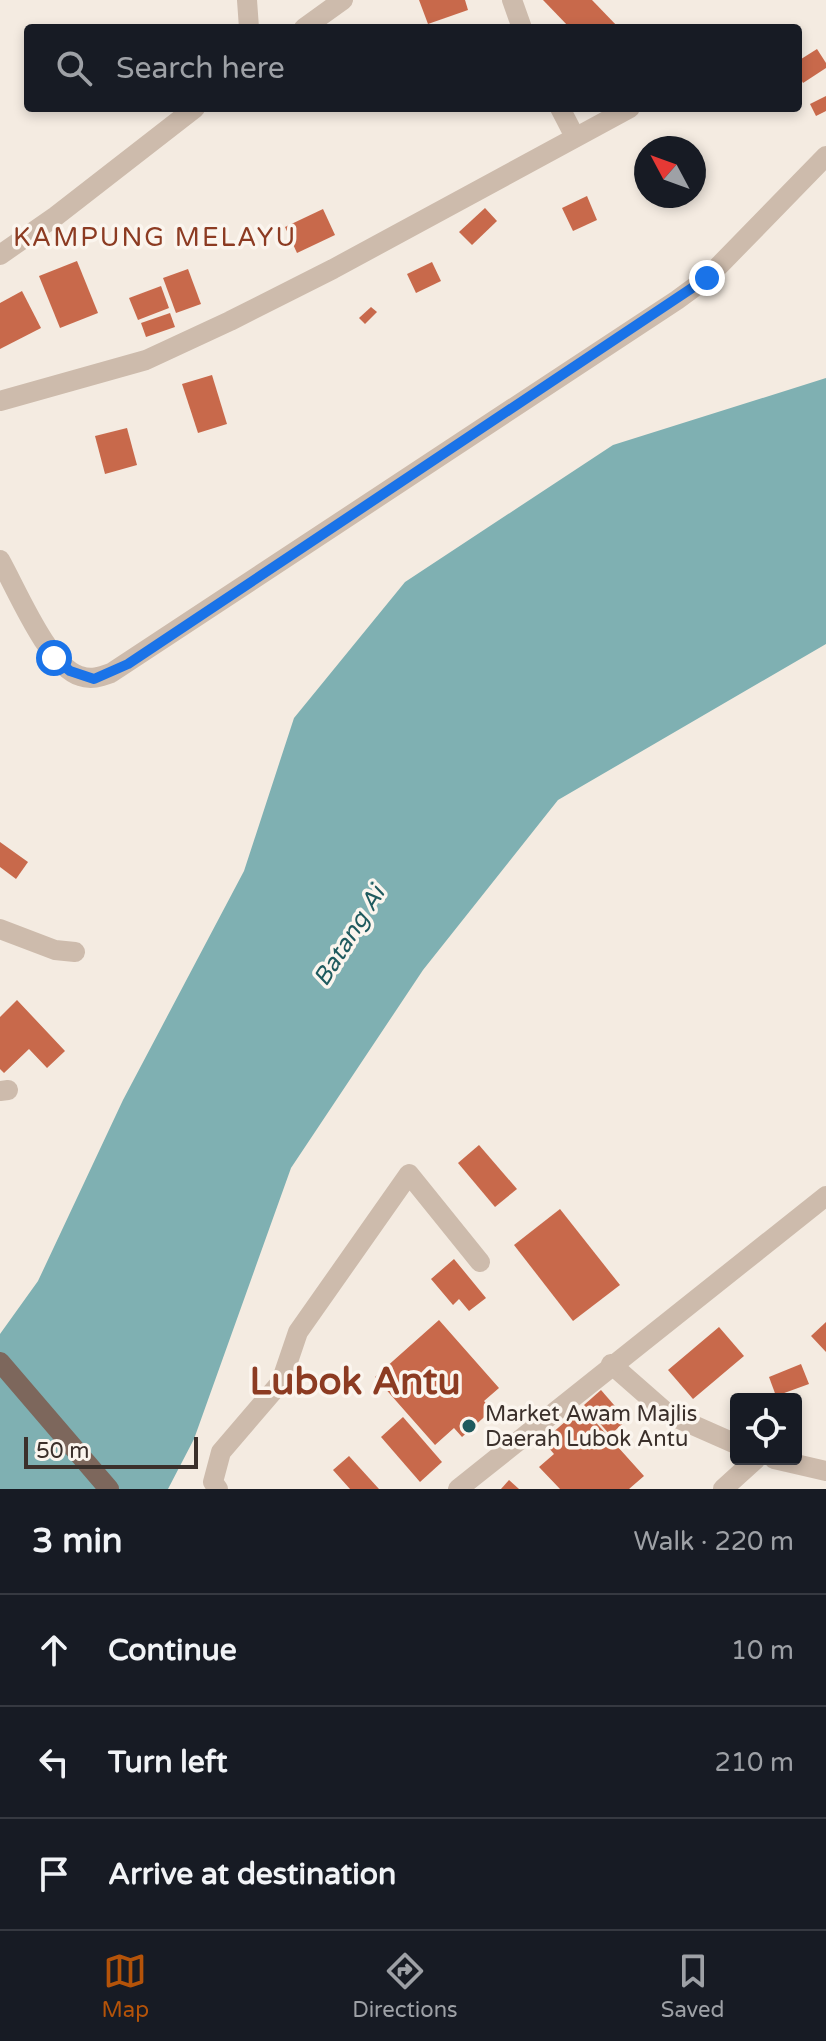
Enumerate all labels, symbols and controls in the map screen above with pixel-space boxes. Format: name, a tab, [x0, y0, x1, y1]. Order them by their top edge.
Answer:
search box	[24, 24, 802, 112]
icon: search	[52, 46, 96, 90]
text: Search here	[116, 50, 285, 87]
north arrow	[634, 136, 706, 208]
district label: KAMPUNG MELAYU	[13, 222, 297, 253]
route end	[689, 260, 725, 296]
route start	[36, 640, 72, 676]
water label: Batang Ai	[307, 878, 393, 992]
district label: Lubok Antu	[249, 1359, 461, 1405]
map controls	[730, 1393, 802, 1465]
button: locate	[730, 1393, 802, 1465]
place label: Market Awam Majlis Daerah Lubok Antu	[485, 1401, 697, 1452]
marker: Market Awam Majlis Daerah Lubok Antu	[460, 1417, 478, 1435]
scale bar	[24, 1433, 198, 1469]
text: 50 m	[36, 1438, 90, 1464]
text: 3 min	[32, 1521, 123, 1562]
text: Walk · 220 m	[634, 1526, 794, 1557]
icon: ahead	[32, 1628, 76, 1672]
text: Continue	[108, 1632, 237, 1669]
text: 10 m	[731, 1635, 794, 1666]
icon: left	[32, 1740, 76, 1784]
text: Turn left	[108, 1744, 227, 1781]
text: 210 m	[714, 1747, 794, 1778]
icon: arrive	[32, 1852, 76, 1896]
text: Arrive at destination	[108, 1856, 396, 1893]
tab: Map	[102, 1949, 149, 2023]
tab: Directions	[352, 1949, 458, 2023]
tab: Saved	[661, 1949, 724, 2023]

